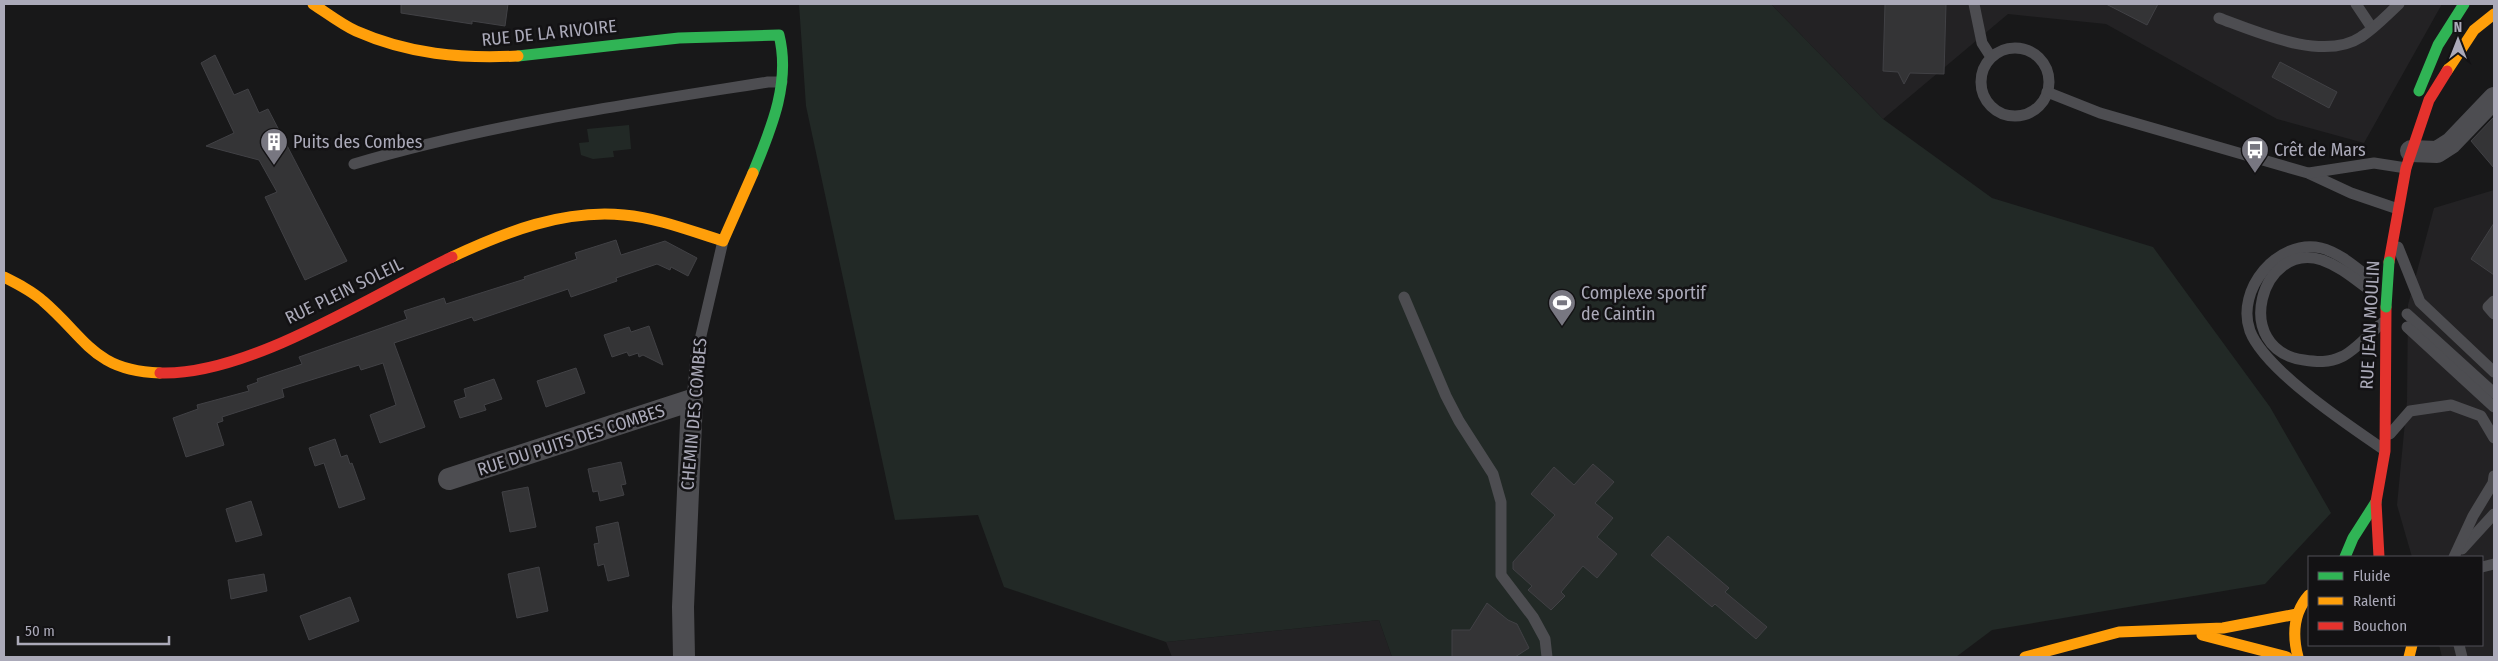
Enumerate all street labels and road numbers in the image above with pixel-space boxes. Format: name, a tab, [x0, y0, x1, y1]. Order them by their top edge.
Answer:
street label: RUE DE LA RIVOIRE	[480, 15, 618, 51]
street label: RUE PLEIN SOLEIL	[282, 253, 406, 329]
street label: RUE JEAN MOULIN	[2356, 260, 2384, 390]
street label: CHEMIN DES COMBES	[676, 337, 712, 491]
street label: RUE DU PUITS DES COMBES	[475, 399, 668, 481]

